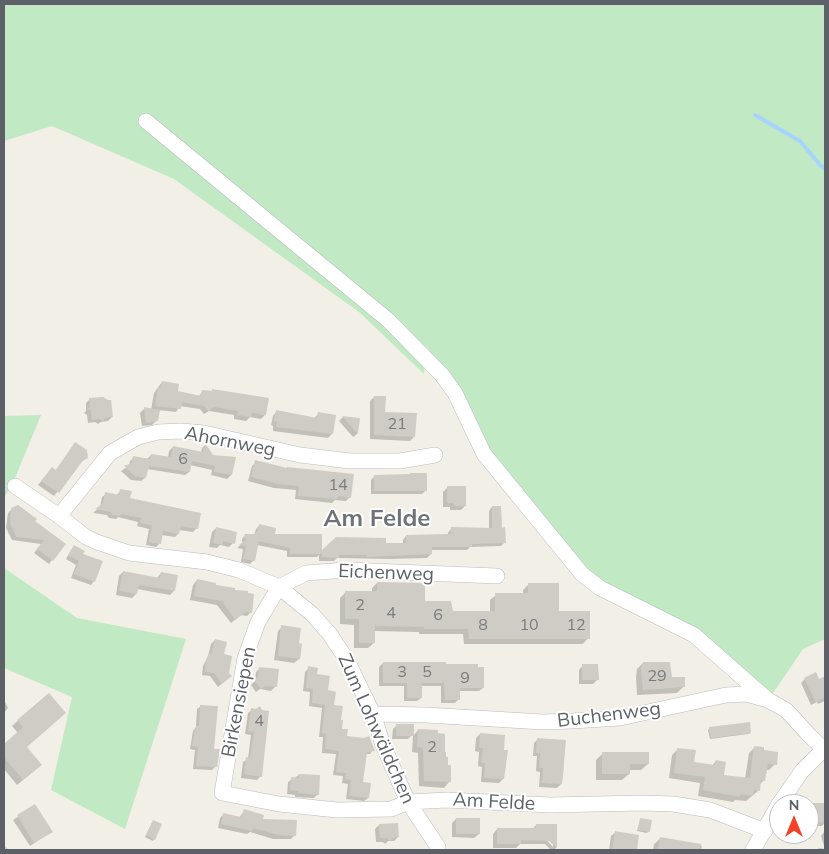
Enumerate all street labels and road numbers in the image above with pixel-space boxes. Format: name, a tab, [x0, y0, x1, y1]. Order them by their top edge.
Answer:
street label: Ahornweg	[183, 422, 277, 462]
street label: Eichenweg	[338, 560, 434, 586]
street label: Birkensiepen	[217, 645, 261, 759]
street label: Zum Lohwäldchen	[333, 650, 419, 808]
street label: Buchenweg	[556, 697, 662, 733]
street label: Am Felde	[452, 788, 536, 816]

